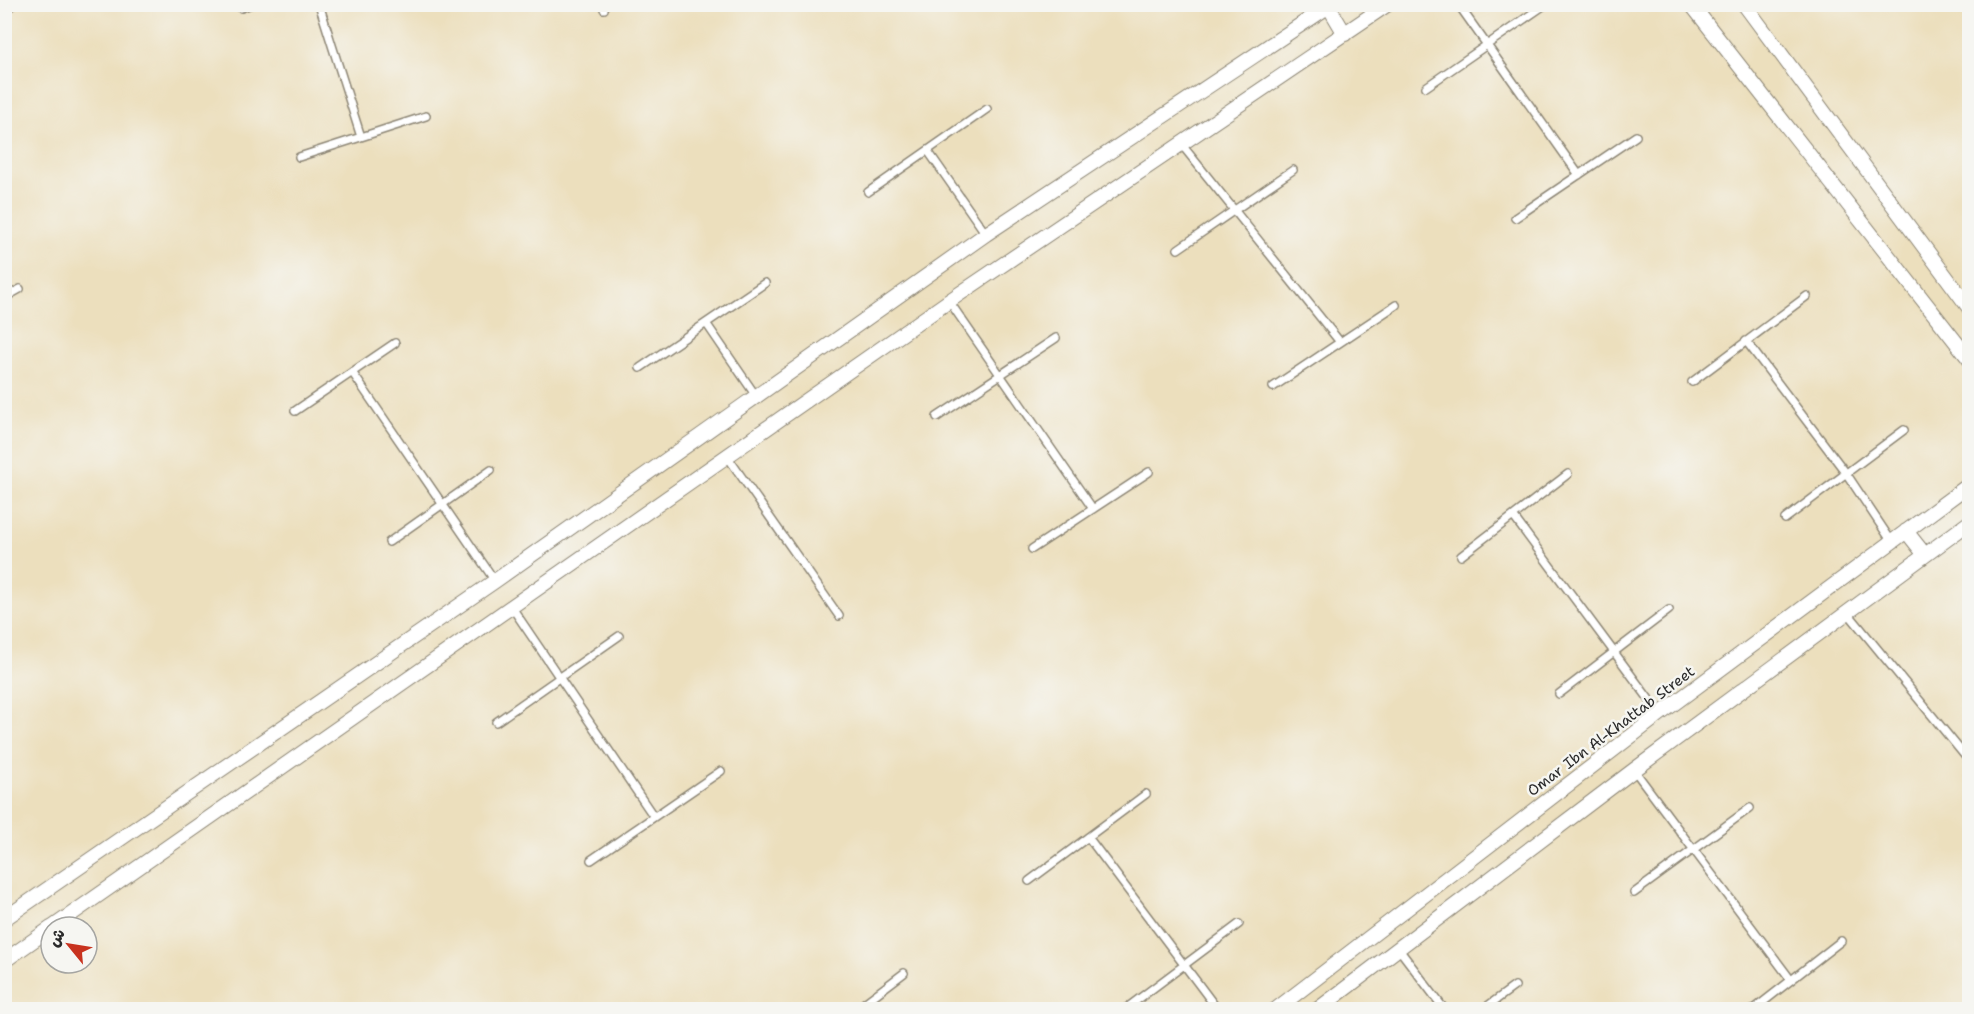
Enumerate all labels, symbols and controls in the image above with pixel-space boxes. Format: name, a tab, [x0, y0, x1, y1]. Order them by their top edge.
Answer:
street label: Omar Ibn Al-Khattab Street	[1523, 661, 1699, 801]
north arrow	[39, 915, 99, 975]
text: ش	[43, 925, 70, 951]

